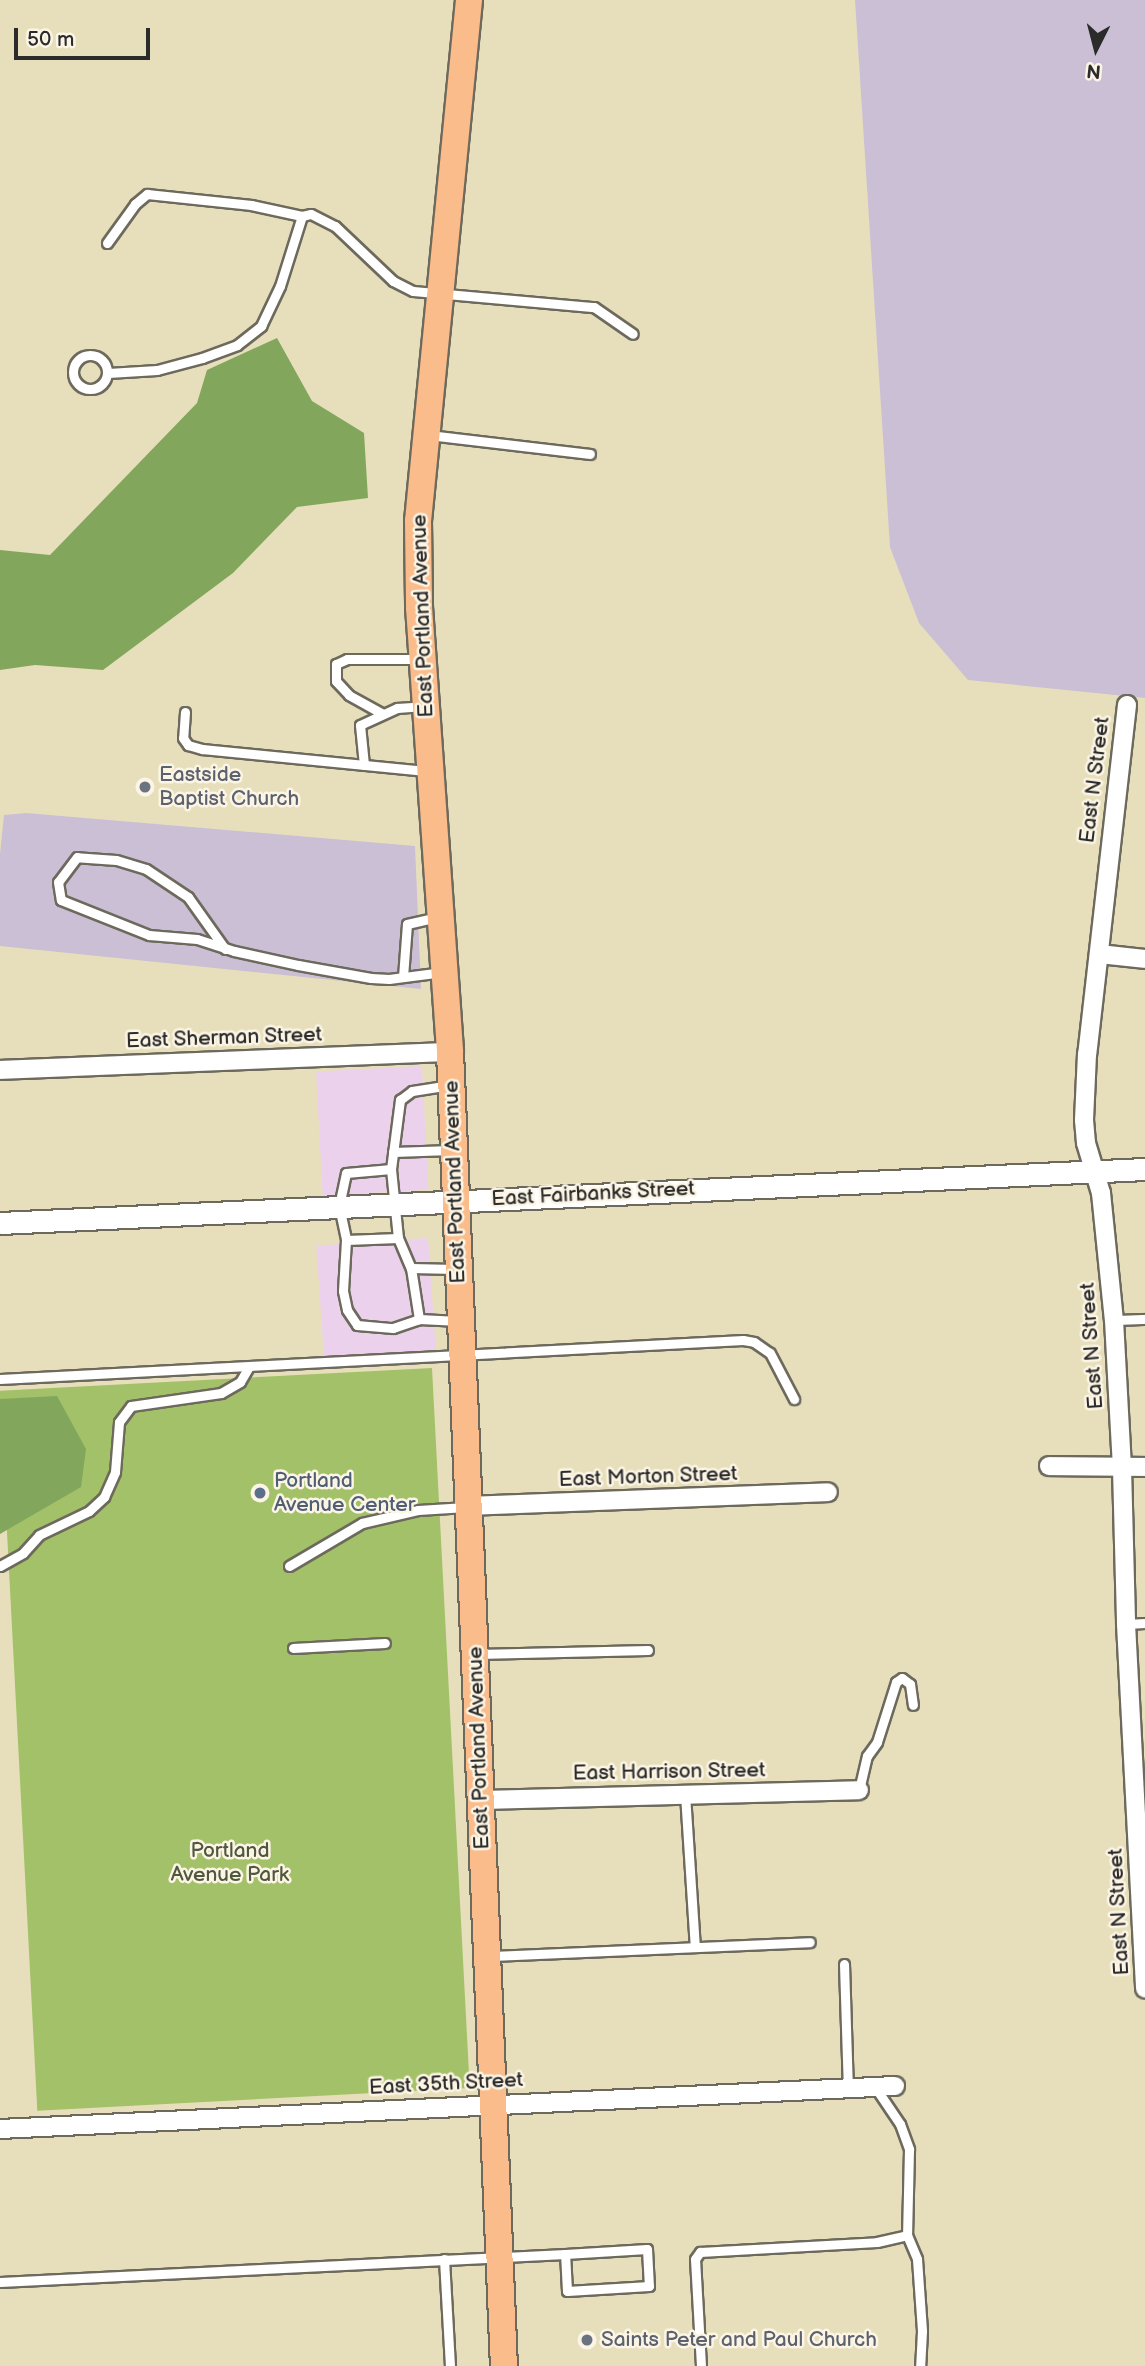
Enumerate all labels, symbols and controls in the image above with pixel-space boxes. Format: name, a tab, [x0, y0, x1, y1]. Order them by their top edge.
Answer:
scale bar	[18, 14, 154, 58]
north arrow	[1061, 14, 1131, 84]
text: 50 m	[27, 27, 74, 52]
text: N	[1085, 58, 1102, 83]
street label: East Portland Avenue	[407, 514, 439, 718]
street label: East N Street	[1075, 715, 1115, 845]
place label: Eastside Baptist Church	[159, 762, 299, 812]
marker: Eastside Baptist Church	[137, 779, 153, 795]
street label: East Sherman Street	[125, 1022, 323, 1054]
street label: East Portland Avenue	[439, 1080, 471, 1284]
street label: East Fairbanks Street	[490, 1176, 696, 1212]
street label: East N Street	[1075, 1282, 1109, 1410]
street label: East Morton Street	[558, 1461, 738, 1493]
place label: Portland Avenue Center	[274, 1468, 415, 1518]
marker: Portland Avenue Center	[252, 1485, 268, 1501]
street label: East Portland Avenue	[463, 1646, 495, 1850]
street label: East Harrison Street	[572, 1758, 766, 1786]
park label: Portland Avenue Park	[171, 1838, 289, 1888]
street label: East N Street	[1103, 1848, 1135, 1976]
street label: East 35th Street	[368, 2067, 524, 2101]
place label: Saints Peter and Paul Church	[601, 2327, 877, 2353]
marker: Saints Peter and Paul Church	[579, 2332, 595, 2348]

